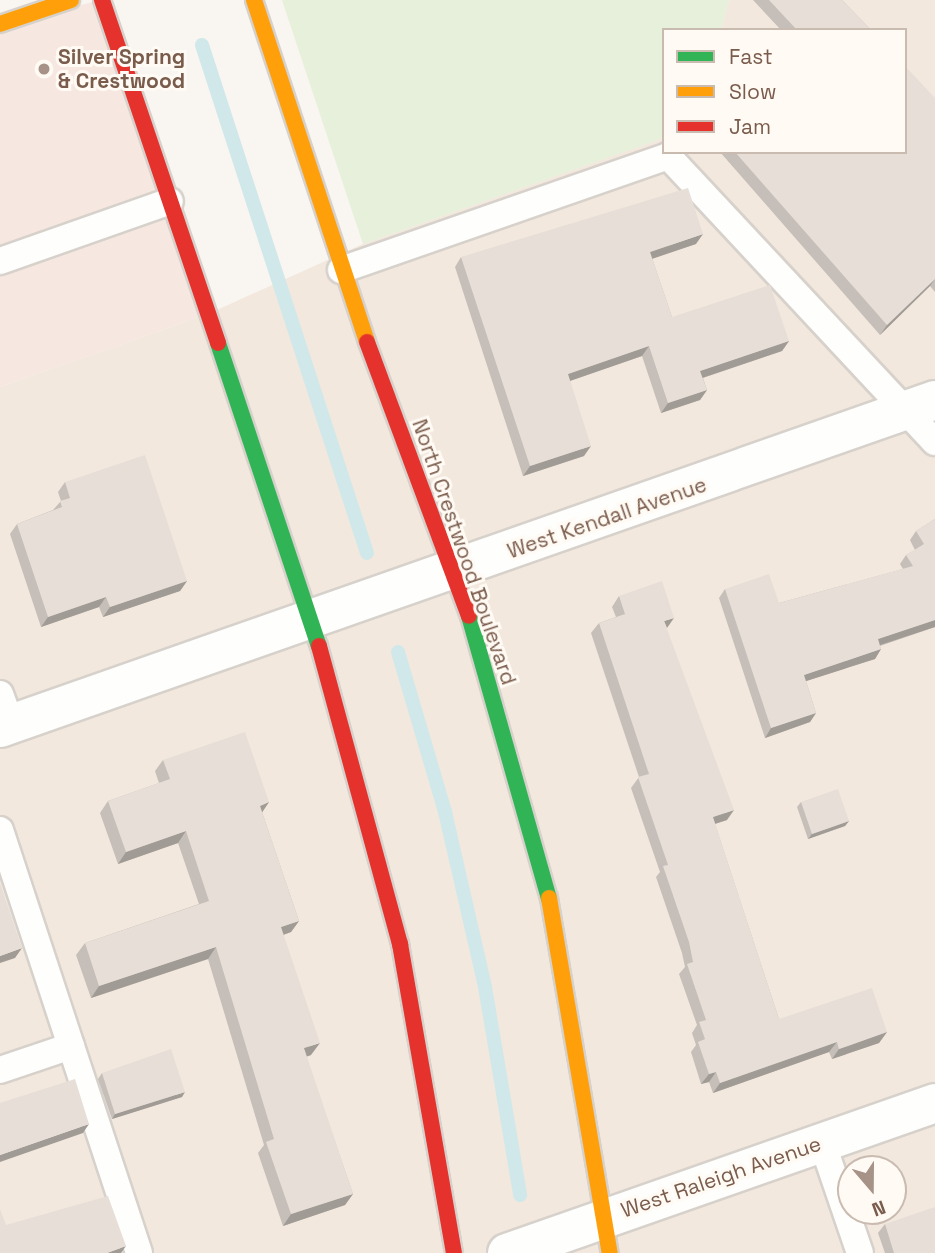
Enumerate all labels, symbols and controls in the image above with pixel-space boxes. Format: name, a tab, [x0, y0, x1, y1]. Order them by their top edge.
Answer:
legend	[662, 28, 907, 154]
text: Fast	[729, 43, 773, 70]
place label: Silver Spring & Crestwood	[58, 44, 185, 94]
marker: Silver Spring & Crestwood	[36, 61, 52, 77]
text: Slow	[729, 78, 777, 105]
text: Jam	[729, 113, 771, 140]
street label: North Crestwood Boulevard	[407, 416, 521, 688]
street label: West Kendall Avenue	[504, 472, 710, 564]
street label: West Raleigh Avenue	[617, 1131, 825, 1223]
north arrow	[837, 1155, 907, 1225]
text: N	[868, 1194, 889, 1222]

